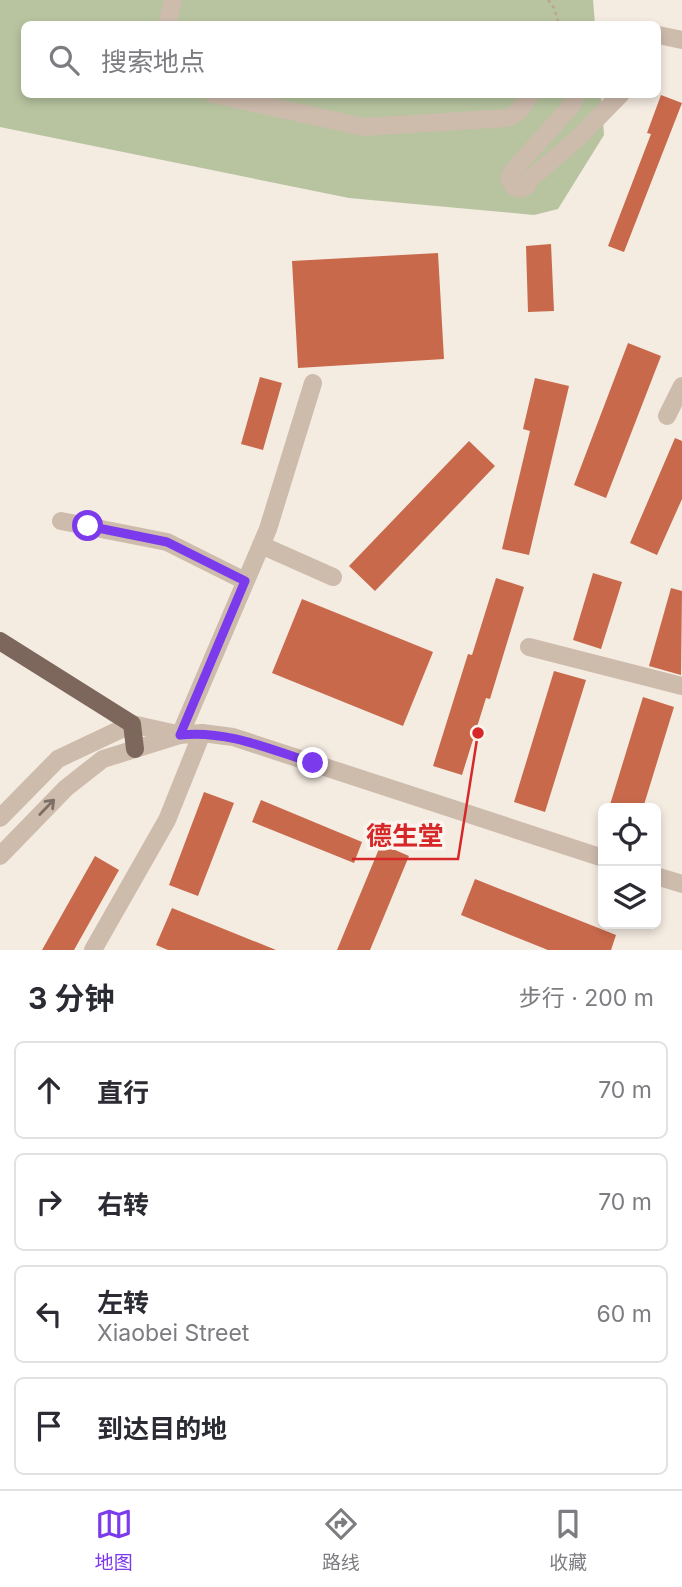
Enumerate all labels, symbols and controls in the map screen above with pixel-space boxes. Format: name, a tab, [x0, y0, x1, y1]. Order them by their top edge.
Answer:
search box	[21, 21, 661, 98]
icon: search	[45, 41, 83, 79]
text: 搜索地点	[101, 46, 205, 77]
route start	[72, 510, 103, 541]
route end	[297, 747, 328, 778]
one-way arrow	[39, 799, 56, 816]
map controls	[598, 803, 661, 929]
button: locate	[598, 803, 661, 866]
callout: 德生堂	[352, 812, 458, 859]
text: 德生堂	[366, 820, 444, 851]
button: layers	[598, 866, 661, 929]
text: 3 分钟	[28, 980, 114, 1016]
text: 步行 · 200 m	[519, 984, 654, 1012]
icon: ahead	[30, 1071, 68, 1109]
text: 70 m	[598, 1076, 652, 1104]
text: 直行	[97, 1077, 149, 1108]
icon: right	[30, 1183, 68, 1221]
text: 70 m	[598, 1188, 652, 1216]
text: 右转	[97, 1189, 149, 1220]
text: 左转	[97, 1287, 149, 1318]
icon: left	[30, 1295, 68, 1333]
text: 60 m	[597, 1300, 652, 1328]
text: Xiaobei Street	[97, 1319, 249, 1347]
icon: arrive	[30, 1407, 68, 1445]
text: 到达目的地	[97, 1413, 227, 1444]
tab: 地图	[95, 1505, 133, 1574]
tab: 路线	[322, 1505, 360, 1574]
tab: 收藏	[549, 1505, 587, 1574]

